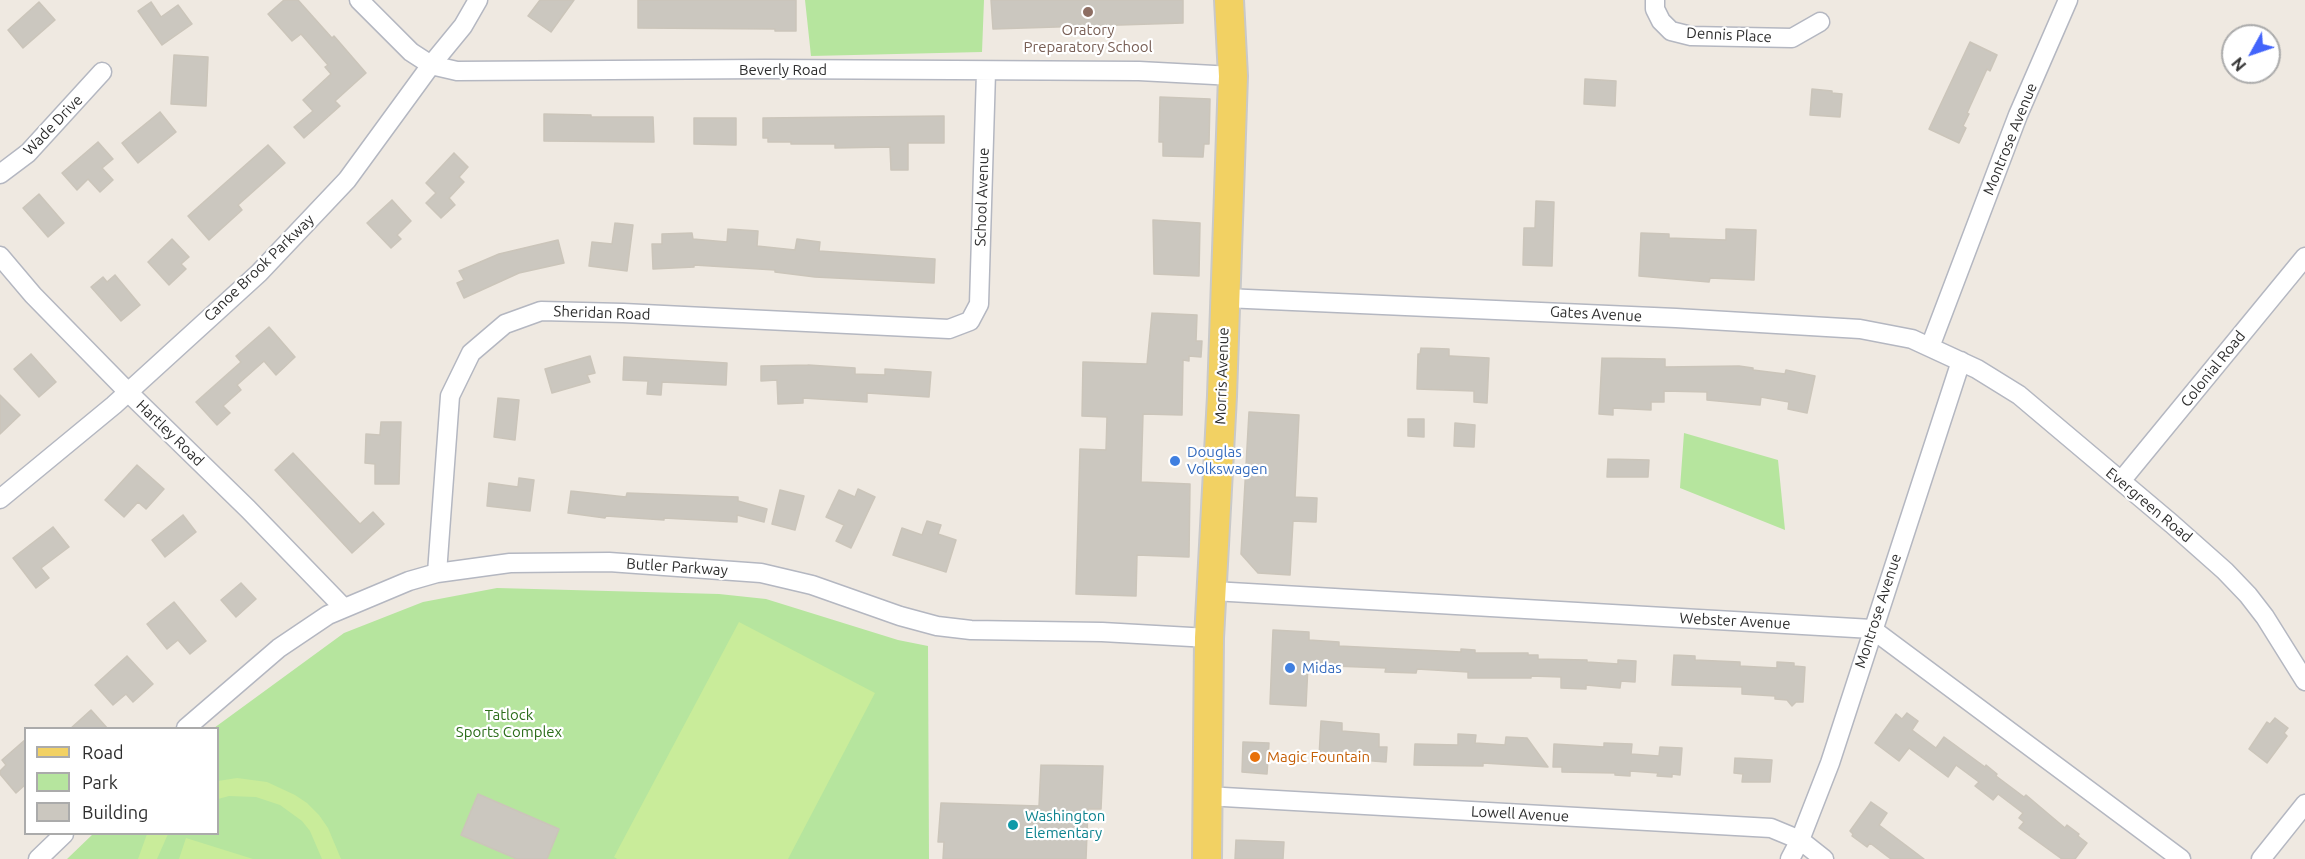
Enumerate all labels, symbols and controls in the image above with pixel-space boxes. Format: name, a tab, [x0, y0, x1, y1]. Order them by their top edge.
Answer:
marker: Oratory Preparatory School	[1081, 5, 1095, 19]
place label: Oratory Preparatory School	[1024, 21, 1152, 56]
street label: Dennis Place	[1686, 24, 1772, 46]
north arrow	[2221, 24, 2281, 84]
text: N	[2228, 54, 2249, 75]
street label: Beverly Road	[739, 61, 827, 79]
street label: Montrose Avenue	[1979, 80, 2041, 198]
street label: Wade Drive	[20, 91, 86, 159]
street label: School Avenue	[971, 147, 993, 247]
street label: Canoe Brook Parkway	[200, 211, 318, 325]
street label: Sheridan Road	[553, 302, 651, 324]
street label: Gates Avenue	[1549, 303, 1643, 325]
street label: Morris Avenue	[1211, 327, 1233, 425]
street label: Colonial Road	[2177, 327, 2249, 411]
street label: Hartley Road	[132, 396, 208, 470]
place label: Douglas Volkswagen	[1187, 443, 1268, 478]
marker: Douglas Volkswagen	[1168, 454, 1182, 468]
street label: Evergreen Road	[2102, 464, 2196, 546]
street label: Montrose Avenue	[1851, 551, 1905, 671]
street label: Butler Parkway	[626, 554, 728, 580]
street label: Webster Avenue	[1679, 609, 1791, 633]
place label: Midas	[1302, 659, 1342, 677]
marker: Midas	[1283, 661, 1297, 675]
park label: Tatlock Sports Complex	[456, 706, 562, 741]
legend	[24, 727, 219, 835]
text: Road	[82, 742, 124, 762]
place label: Magic Fountain	[1267, 748, 1370, 766]
marker: Magic Fountain	[1248, 750, 1262, 764]
text: Park	[82, 772, 118, 792]
text: Building	[82, 802, 148, 822]
street label: Lowell Avenue	[1471, 802, 1569, 826]
place label: Washington Elementary	[1025, 807, 1105, 842]
marker: Washington Elementary	[1006, 818, 1020, 832]

